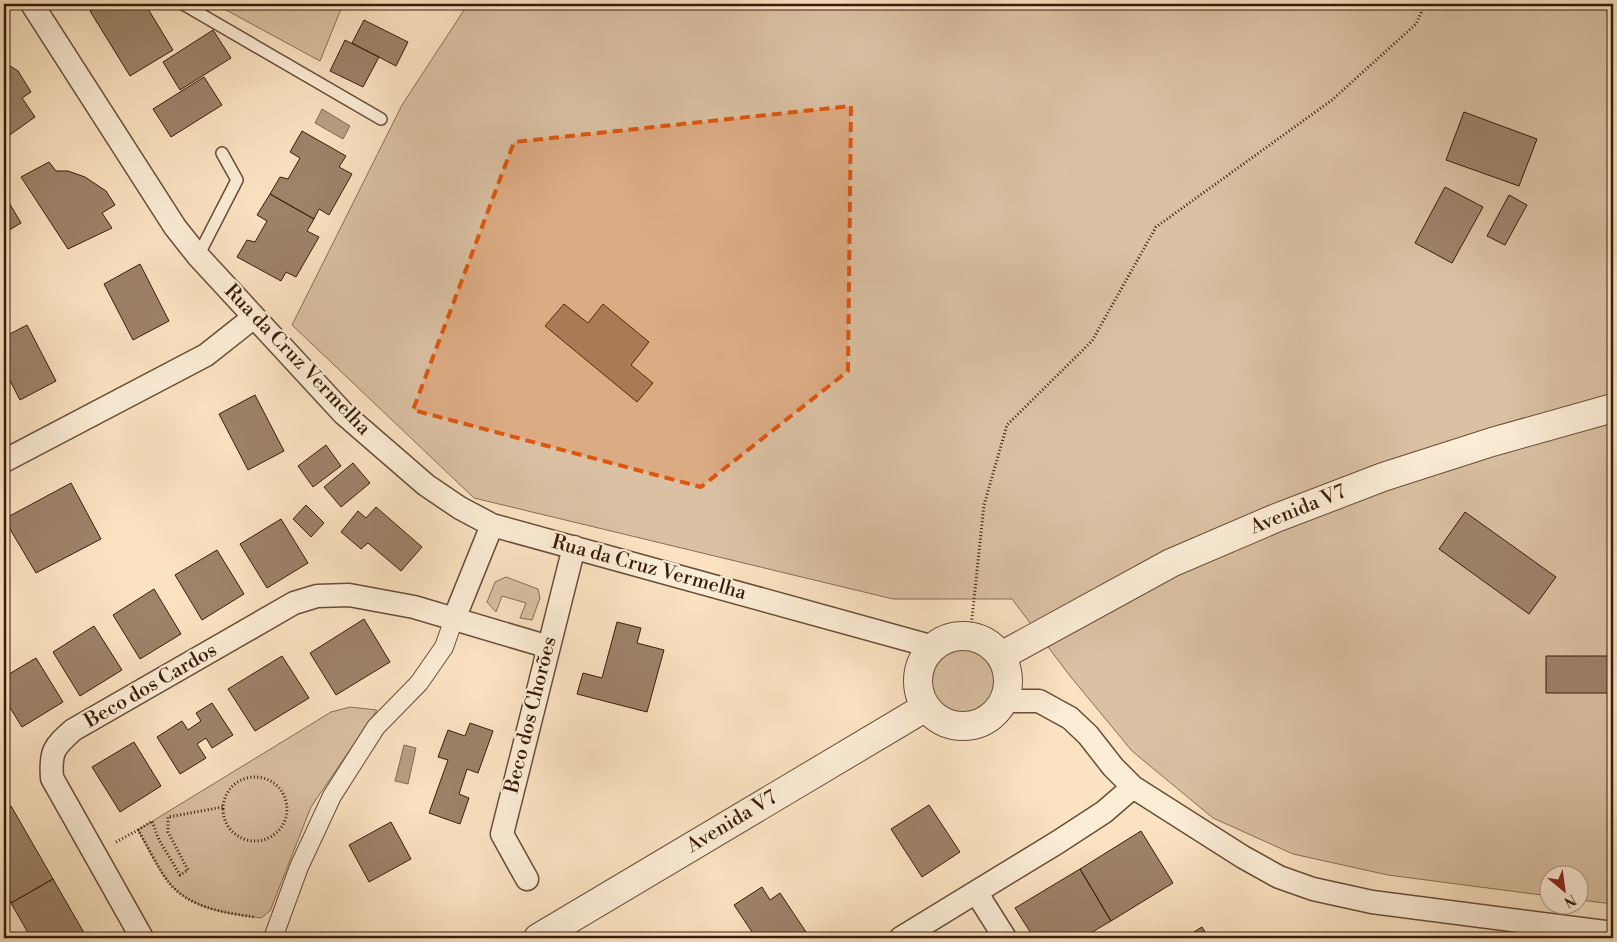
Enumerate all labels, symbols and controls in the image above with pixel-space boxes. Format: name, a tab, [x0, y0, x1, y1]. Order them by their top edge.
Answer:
street label: Rua da Cruz Vermelha	[218, 279, 376, 441]
street label: Avenida V7	[1246, 479, 1349, 541]
street label: Rua da Cruz Vermelha	[549, 530, 750, 606]
street label: Beco dos Chorões	[499, 634, 563, 797]
street label: Beco dos Cardos	[79, 638, 222, 735]
street label: Avenida V7	[681, 785, 782, 859]
north arrow	[1540, 864, 1590, 914]
text: N	[1561, 890, 1579, 911]

